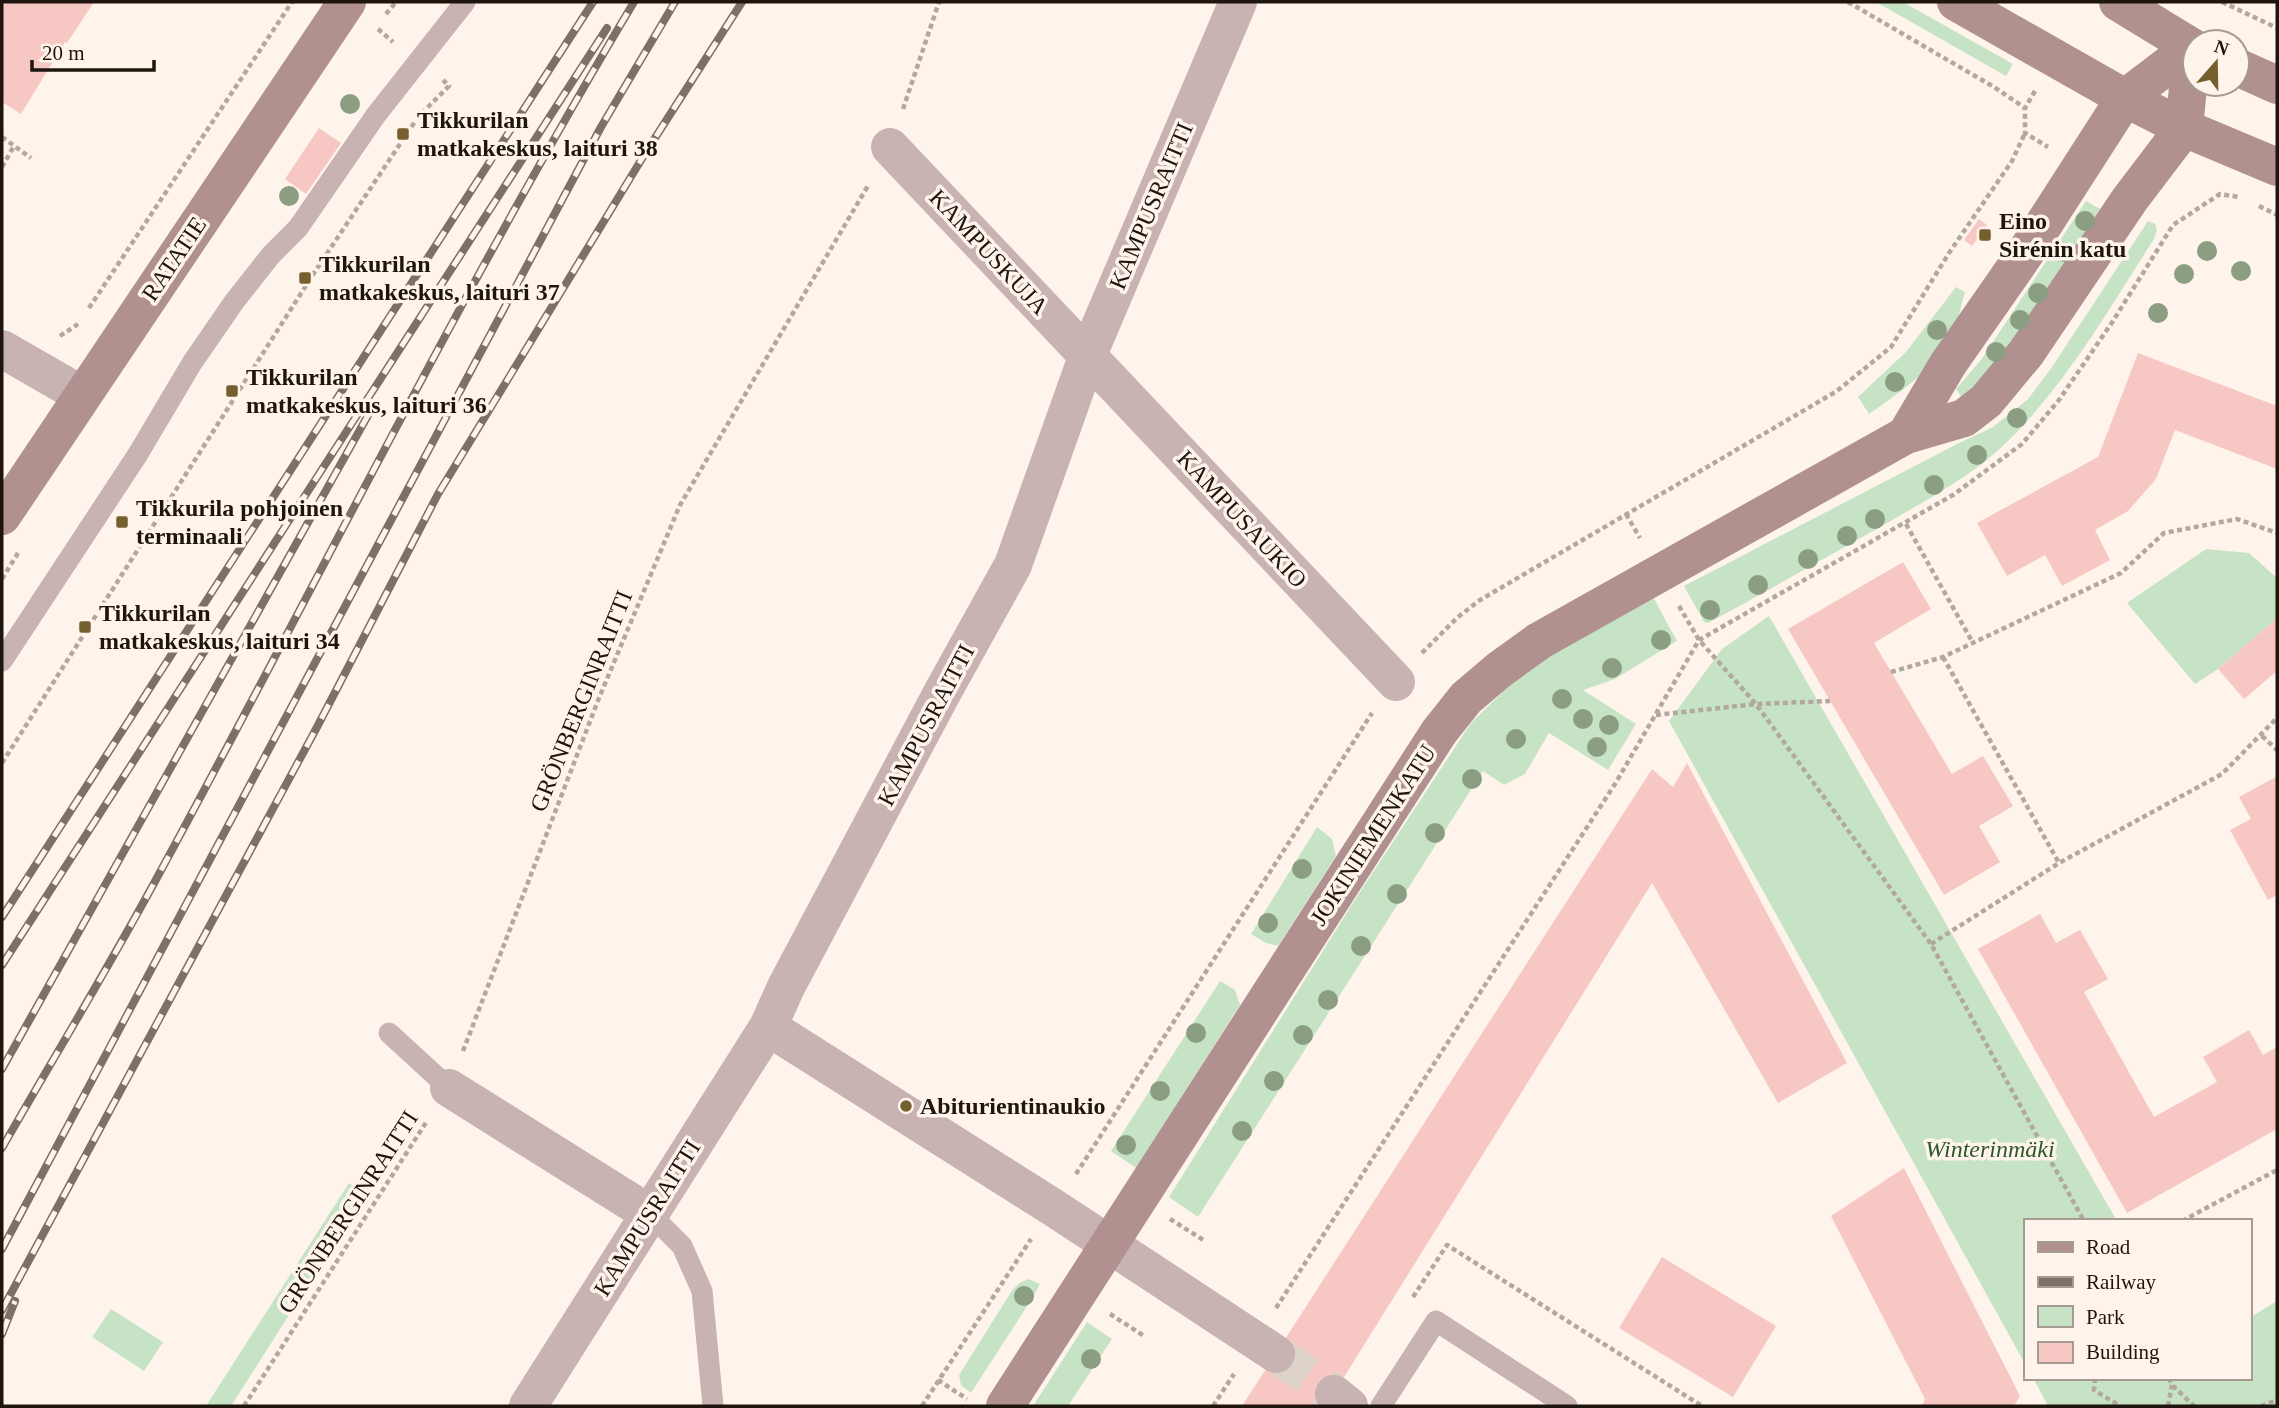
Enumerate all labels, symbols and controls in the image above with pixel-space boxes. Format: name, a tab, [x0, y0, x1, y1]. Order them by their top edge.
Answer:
scale bar	[32, 28, 154, 72]
north arrow	[2181, 28, 2251, 98]
text: N	[2212, 35, 2232, 60]
text: 20 m	[42, 41, 85, 65]
place label: Tikkurilan matkakeskus, laituri 38	[417, 107, 658, 161]
street label: KAMPUSRAITTI	[1104, 119, 1198, 293]
marker: Tikkurilan matkakeskus, laituri 38	[395, 126, 411, 142]
street label: KAMPUSKUJA	[924, 184, 1054, 320]
place label: Eino Sirénin katu	[1999, 208, 2126, 262]
street label: RATATIE	[137, 212, 211, 306]
marker: Eino Sirénin katu	[1977, 227, 1993, 243]
place label: Tikkurilan matkakeskus, laituri 37	[319, 251, 560, 305]
marker: Tikkurilan matkakeskus, laituri 37	[297, 270, 313, 286]
place label: Tikkurilan matkakeskus, laituri 36	[246, 364, 487, 418]
marker: Tikkurilan matkakeskus, laituri 36	[224, 383, 240, 399]
street label: KAMPUSAUKIO	[1172, 445, 1312, 593]
place label: Tikkurila pohjoinen terminaali	[136, 495, 343, 549]
marker: Tikkurila pohjoinen terminaali	[114, 514, 130, 530]
street label: GRÖNBERGINRAITTI	[525, 587, 637, 815]
place label: Tikkurilan matkakeskus, laituri 34	[99, 600, 340, 654]
marker: Tikkurilan matkakeskus, laituri 34	[77, 619, 93, 635]
street label: KAMPUSRAITTI	[873, 640, 979, 810]
street label: JOKINIEMENKATU	[1305, 740, 1441, 930]
place label: Abiturientinaukio	[920, 1093, 1105, 1119]
marker: Abiturientinaukio	[898, 1098, 914, 1114]
street label: GRÖNBERGINRAITTI	[273, 1106, 423, 1318]
street label: KAMPUSRAITTI	[589, 1135, 705, 1301]
park label: Winterinmäki	[1925, 1136, 2055, 1162]
legend	[2024, 1219, 2251, 1380]
text: Road	[2086, 1235, 2131, 1259]
text: Railway	[2086, 1270, 2156, 1294]
text: Park	[2086, 1305, 2125, 1329]
text: Building	[2086, 1340, 2160, 1364]

